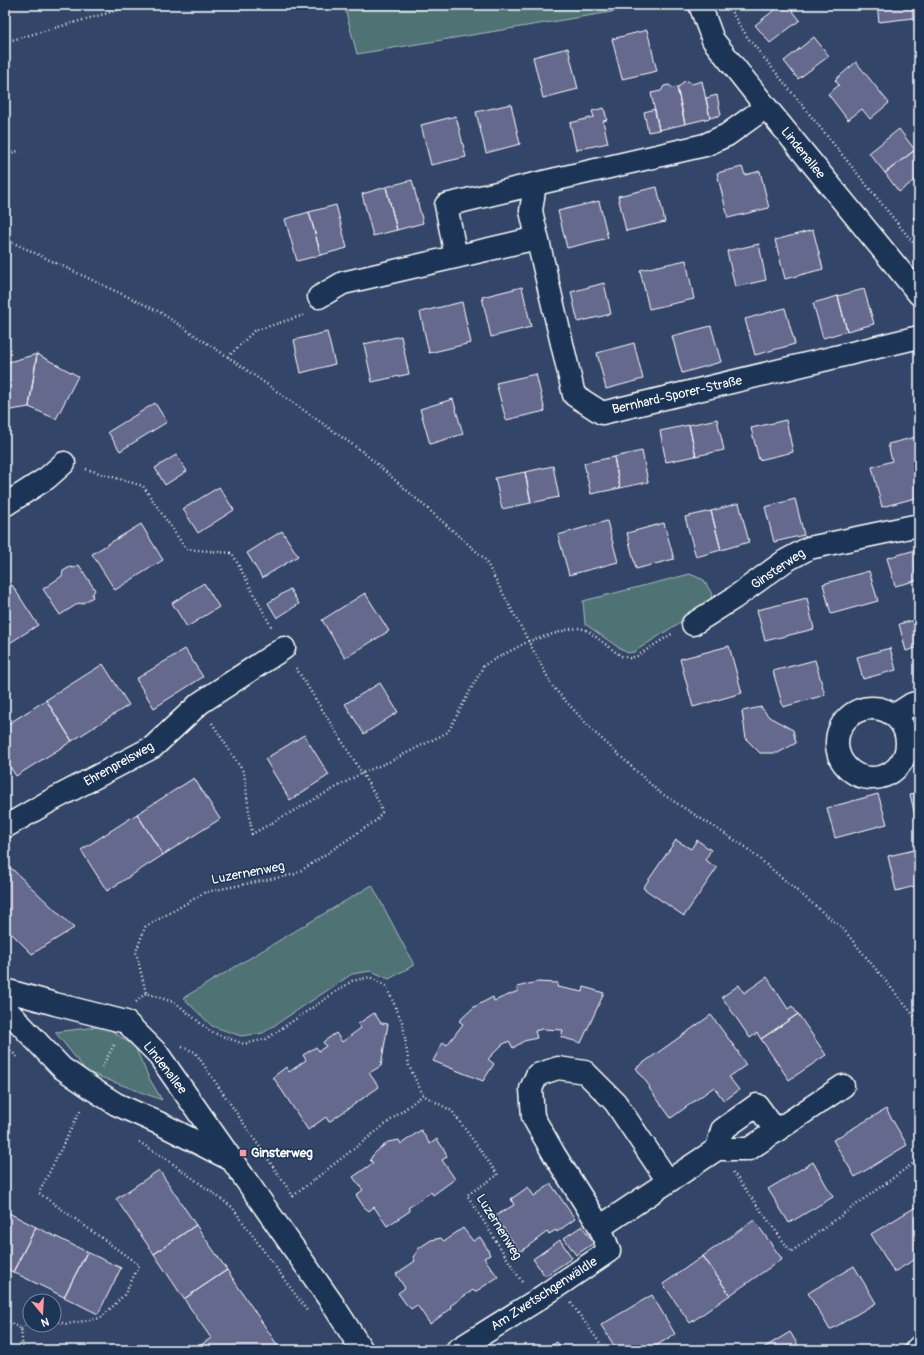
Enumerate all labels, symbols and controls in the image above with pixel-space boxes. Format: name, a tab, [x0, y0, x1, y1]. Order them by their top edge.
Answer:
street label: Lindenallee	[777, 124, 829, 183]
street label: Bernhard-Sporer-Straße	[610, 372, 744, 418]
street label: Ginsterweg	[748, 545, 808, 593]
street label: Ehrenpreisweg	[81, 738, 157, 790]
street label: Luzernenweg	[210, 858, 286, 888]
street label: Lindenallee	[140, 1039, 191, 1098]
place label: Ginsterweg	[251, 1145, 313, 1161]
marker: Ginsterweg	[238, 1148, 248, 1158]
street label: Luzernenweg	[473, 1191, 526, 1263]
street label: Am Zwetschgenwäldle	[488, 1253, 601, 1334]
north arrow	[22, 1293, 62, 1333]
text: N	[39, 1315, 50, 1330]

